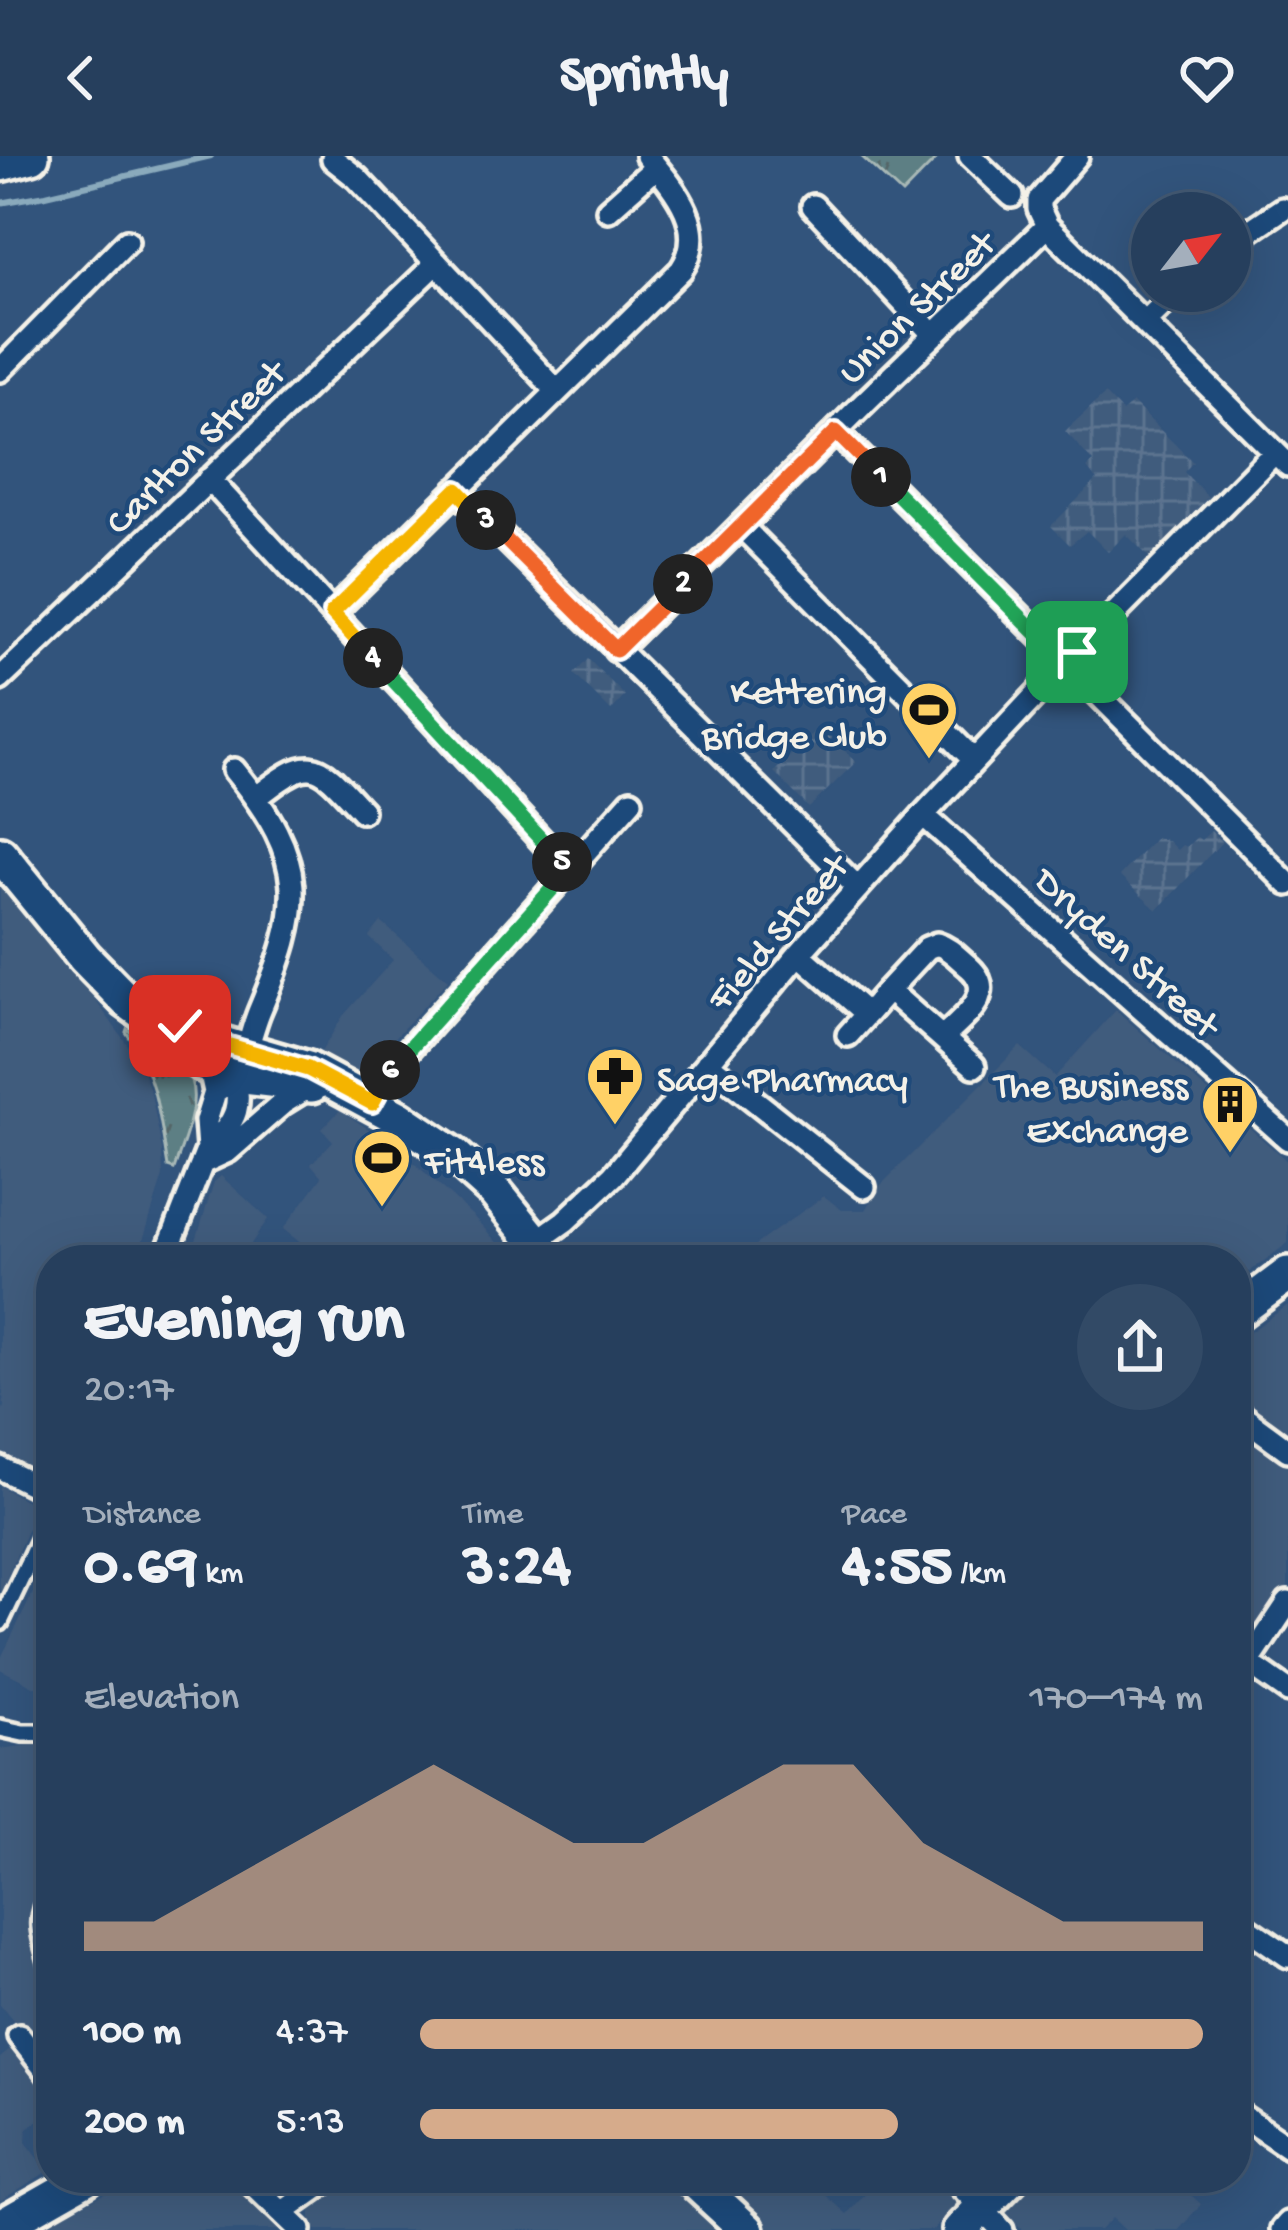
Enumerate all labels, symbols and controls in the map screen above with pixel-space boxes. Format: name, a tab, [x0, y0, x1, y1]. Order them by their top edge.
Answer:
icon: back	[48, 45, 114, 111]
icon: heart	[1174, 45, 1240, 111]
text: Sprintly	[560, 46, 728, 110]
north arrow	[1131, 192, 1251, 312]
map controls	[1131, 192, 1251, 312]
street label: Union Street	[830, 221, 1010, 397]
street label: Carlton Street	[98, 350, 300, 548]
pin: 1	[851, 447, 911, 507]
text: 1	[874, 458, 888, 496]
pin: 3	[456, 490, 516, 550]
text: 3	[477, 501, 495, 539]
pin: 2	[653, 554, 713, 614]
text: 2	[675, 565, 691, 603]
pin	[1026, 601, 1128, 703]
icon: arrive	[1044, 619, 1110, 685]
pin: 4	[343, 628, 403, 688]
text: 4	[365, 639, 381, 677]
place label: Kettering Bridge Club	[701, 672, 887, 763]
sports icon: Kettering Bridge Club	[898, 679, 960, 761]
pin: 5	[532, 832, 592, 892]
text: 5	[553, 843, 571, 881]
street label: Field Street	[699, 844, 863, 1023]
street label: Dryden Street	[1020, 858, 1229, 1052]
pin	[129, 975, 231, 1077]
icon: check	[147, 993, 213, 1059]
pin: 6	[360, 1040, 420, 1100]
pharmacy icon: Sage Pharmacy	[584, 1045, 646, 1127]
text: 6	[382, 1051, 398, 1089]
place label: Sage Pharmacy	[657, 1060, 908, 1106]
place label: The Business Exchange	[992, 1066, 1190, 1157]
building icon: The Business Exchange	[1199, 1073, 1261, 1155]
sports icon: Fit4less	[351, 1127, 413, 1209]
place label: Fit4less	[423, 1142, 546, 1188]
button: share	[1077, 1284, 1203, 1410]
text: Evening run	[84, 1285, 404, 1363]
text: 20:17	[84, 1369, 174, 1415]
text: Distance	[84, 1497, 201, 1535]
text: Time	[463, 1497, 523, 1535]
text: Pace	[842, 1497, 907, 1535]
text: 0.69	[84, 1535, 197, 1605]
text: 3:24	[463, 1535, 571, 1605]
text: 4:55	[842, 1535, 952, 1605]
text: km	[197, 1556, 243, 1594]
text: /km	[952, 1556, 1006, 1594]
text: Elevation	[84, 1677, 239, 1723]
text: 170–174 m	[1030, 1677, 1203, 1723]
text: 100 m	[84, 2011, 181, 2057]
text: 4:37	[276, 2011, 347, 2057]
text: 200 m	[84, 2101, 184, 2147]
text: 5:13	[276, 2101, 345, 2147]

